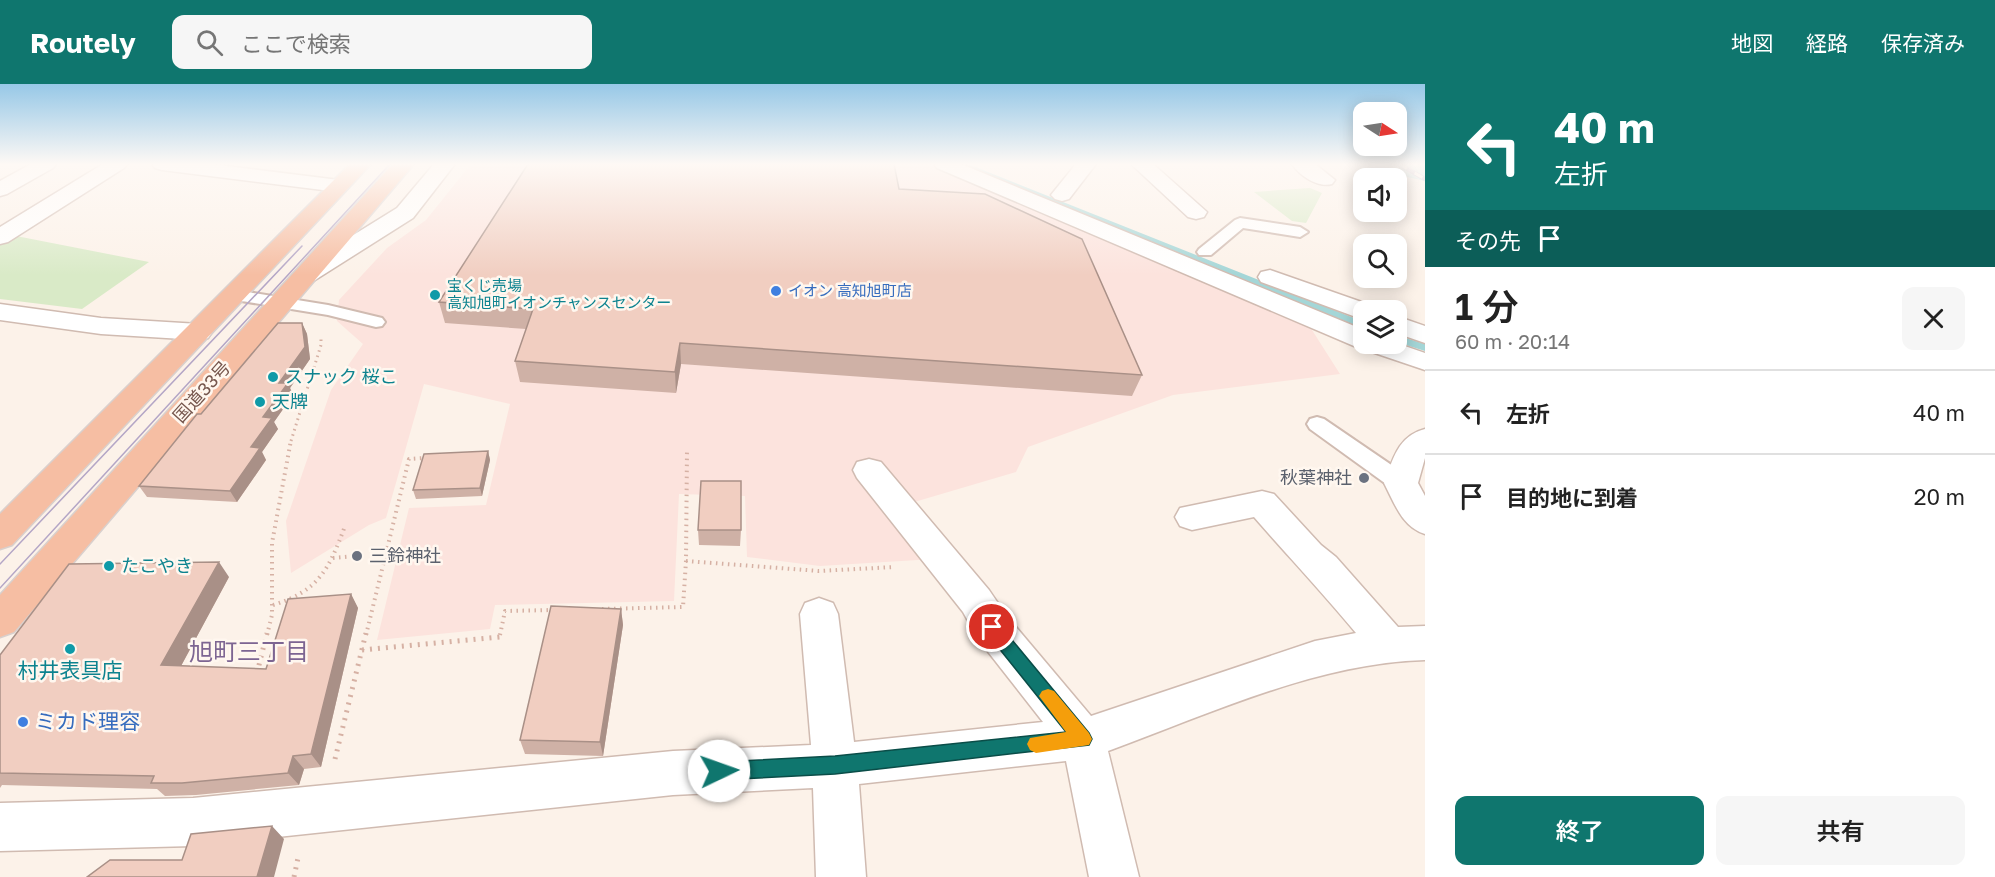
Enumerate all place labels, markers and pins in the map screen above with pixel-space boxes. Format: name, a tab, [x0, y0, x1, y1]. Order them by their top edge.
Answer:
place label: 宝くじ売場 高知旭町イオンチャンスセンター	[447, 276, 672, 311]
place label: イオン 高知旭町店	[788, 281, 912, 299]
marker: イオン 高知旭町店	[769, 284, 783, 298]
marker: 宝くじ売場 高知旭町イオンチャンスセンター	[428, 288, 442, 302]
place label: スナック 桜こ	[285, 365, 398, 387]
marker: スナック 桜こ	[266, 370, 280, 384]
place label: 天牌	[272, 390, 308, 412]
marker: 天牌	[253, 395, 267, 409]
place label: 秋葉神社	[1280, 466, 1352, 488]
marker: 秋葉神社	[1357, 471, 1371, 485]
place label: 三鈴神社	[369, 544, 441, 566]
marker: 三鈴神社	[350, 549, 364, 563]
place label: たこやき	[121, 554, 193, 576]
marker: たこやき	[102, 559, 116, 573]
pin	[966, 601, 1017, 652]
marker: 村井表具店	[63, 642, 77, 656]
place label: 村井表具店	[18, 657, 123, 683]
place label: ミカド理容	[35, 708, 140, 734]
marker: ミカド理容	[16, 715, 30, 729]

